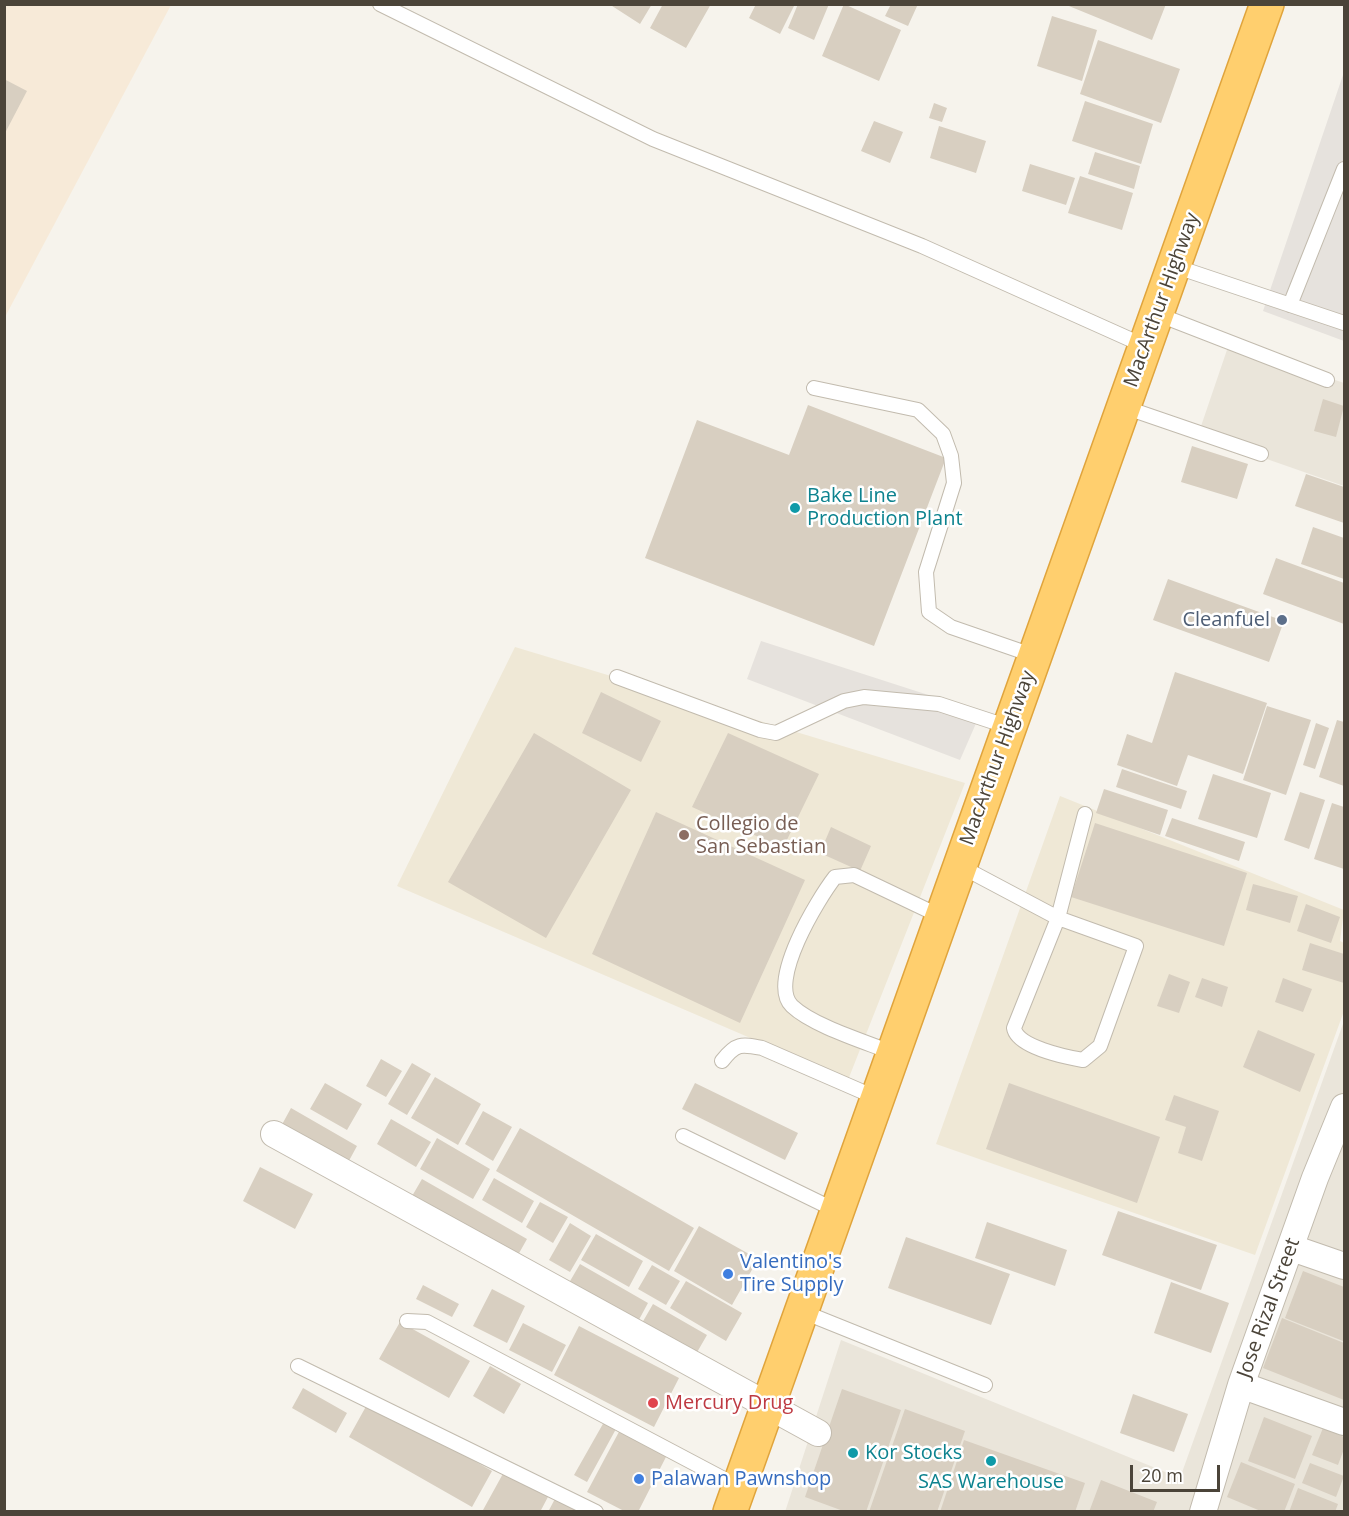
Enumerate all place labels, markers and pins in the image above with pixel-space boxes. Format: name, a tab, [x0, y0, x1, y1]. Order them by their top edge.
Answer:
place label: Bake Line Production Plant	[807, 484, 963, 531]
marker: Bake Line Production Plant	[788, 501, 802, 515]
place label: Cleanfuel	[1182, 608, 1270, 632]
marker: Cleanfuel	[1275, 613, 1289, 627]
place label: Collegio de San Sebastian	[696, 812, 826, 859]
marker: Collegio de San Sebastian	[677, 828, 691, 842]
place label: Valentino's Tire Supply	[740, 1250, 843, 1297]
marker: Valentino's Tire Supply	[721, 1267, 735, 1281]
place label: Mercury Drug	[665, 1391, 793, 1415]
marker: Mercury Drug	[646, 1396, 660, 1410]
place label: Kor Stocks	[865, 1441, 962, 1465]
marker: Kor Stocks	[846, 1446, 860, 1460]
marker: SAS Warehouse	[984, 1454, 998, 1468]
place label: Palawan Pawnshop	[651, 1467, 831, 1491]
place label: SAS Warehouse	[918, 1470, 1064, 1494]
marker: Palawan Pawnshop	[632, 1472, 646, 1486]

